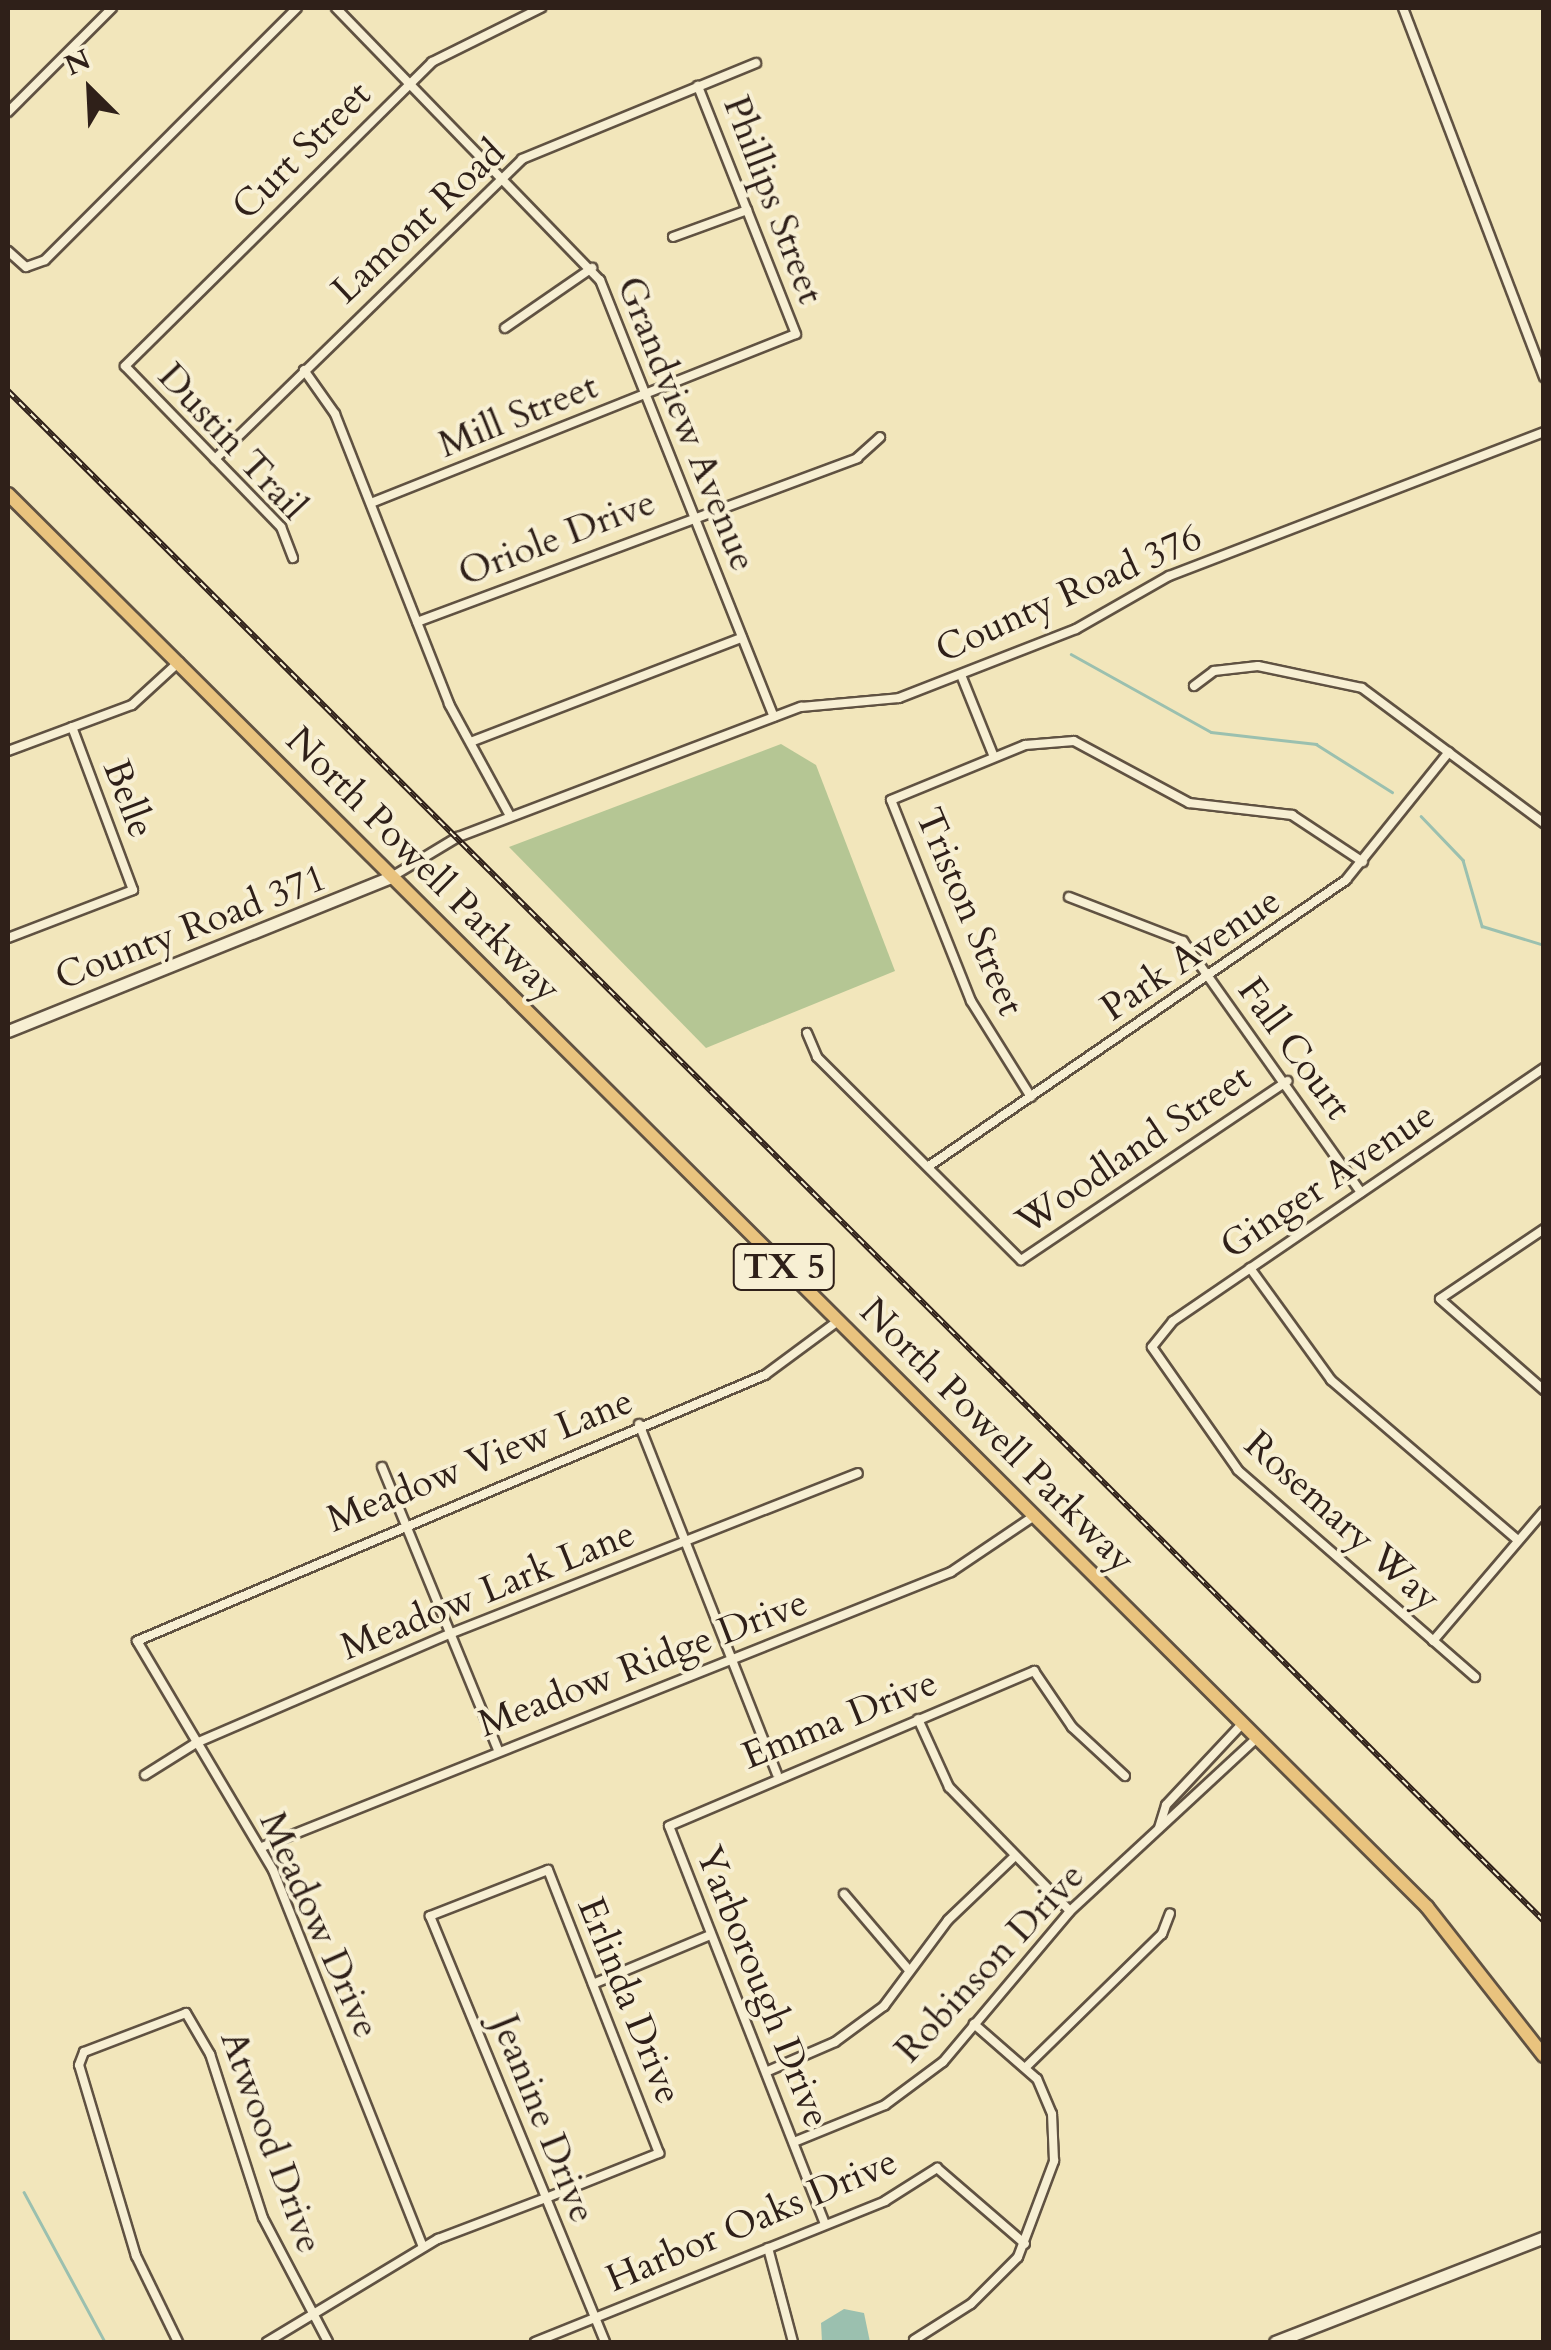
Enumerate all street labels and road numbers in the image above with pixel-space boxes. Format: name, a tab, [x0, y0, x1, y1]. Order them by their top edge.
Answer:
street label: Curt Street	[223, 72, 381, 230]
street label: Phillips Street	[713, 90, 833, 310]
street label: Lamont Road	[323, 131, 515, 313]
street label: Grandview Avenue	[606, 270, 766, 578]
street label: Dustin Trail	[148, 354, 316, 530]
street label: Mill Street	[432, 363, 604, 469]
street label: Oriole Drive	[452, 480, 662, 596]
street label: County Road 376	[929, 515, 1209, 673]
street label: North Powell Parkway	[276, 718, 570, 1012]
street label: Belle	[92, 754, 164, 844]
street label: Triston Street	[905, 801, 1033, 1023]
street label: County Road 371	[49, 855, 333, 1001]
street label: Park Avenue	[1093, 878, 1289, 1032]
street label: Fall Court	[1227, 969, 1361, 1129]
street label: Woodland Street	[1008, 1055, 1260, 1245]
street label: Ginger Avenue	[1212, 1093, 1444, 1269]
road number: TX 5	[732, 1237, 836, 1297]
street label: North Powell Parkway	[850, 1289, 1144, 1583]
street label: Meadow View Lane	[320, 1379, 640, 1543]
street label: Rosemary Way	[1235, 1422, 1449, 1622]
street label: Meadow Lark Lane	[334, 1511, 642, 1671]
street label: Meadow Ridge Drive	[472, 1580, 814, 1748]
street label: Emma Drive	[736, 1660, 944, 1780]
street label: Meadow Drive	[249, 1805, 389, 2045]
street label: Yarborough Drive	[685, 1840, 839, 2134]
street label: Robinson Drive	[886, 1854, 1094, 2072]
street label: Erlinda Drive	[567, 1891, 691, 2111]
street label: Jeanine Drive	[481, 2009, 605, 2229]
street label: Atwood Drive	[210, 2025, 332, 2259]
street label: Harbor Oaks Drive	[600, 2139, 904, 2303]

